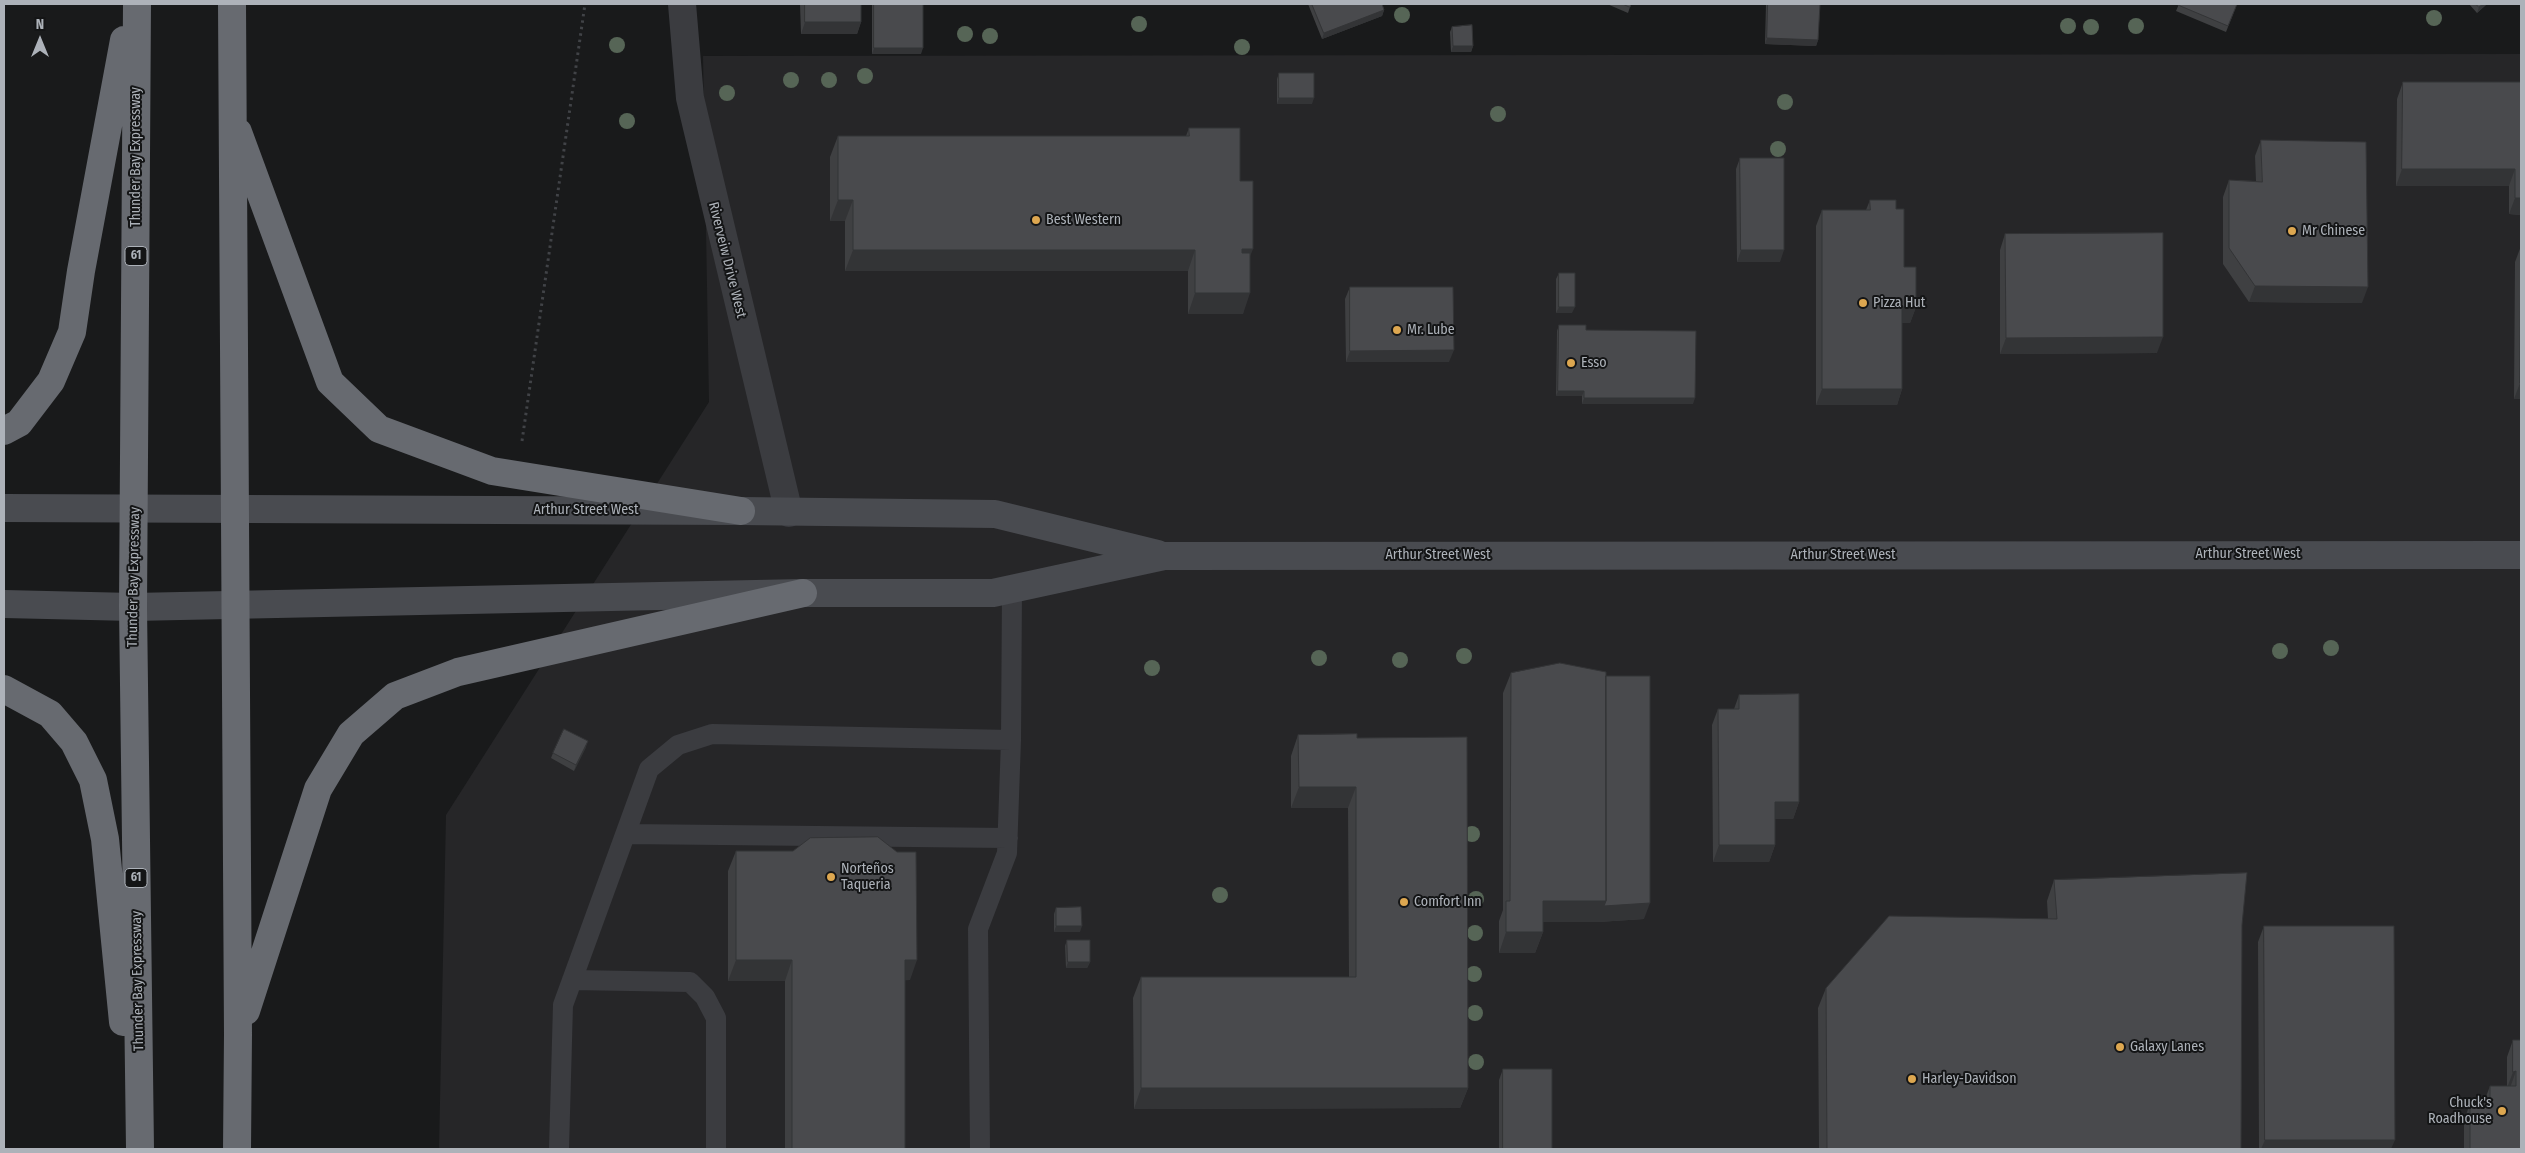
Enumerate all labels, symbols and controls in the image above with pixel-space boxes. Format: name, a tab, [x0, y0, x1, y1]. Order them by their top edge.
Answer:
north arrow	[15, 15, 65, 65]
text: N	[36, 16, 44, 33]
street label: Thunder Bay Expressway	[128, 87, 144, 227]
street label: Riverveiw Drive West	[704, 200, 750, 320]
place label: Best Western	[1046, 212, 1121, 228]
marker: Best Western	[1030, 214, 1042, 226]
place label: Mr Chinese	[2302, 223, 2365, 239]
marker: Mr Chinese	[2286, 225, 2298, 237]
road number: 61	[125, 247, 147, 266]
place label: Pizza Hut	[1873, 295, 1925, 311]
marker: Pizza Hut	[1857, 297, 1869, 309]
place label: Mr. Lube	[1407, 322, 1455, 338]
marker: Mr. Lube	[1391, 324, 1403, 336]
place label: Esso	[1581, 355, 1607, 371]
marker: Esso	[1565, 357, 1577, 369]
street label: Arthur Street West	[533, 502, 639, 518]
street label: Thunder Bay Expressway	[124, 507, 144, 647]
street label: Arthur Street West	[2195, 546, 2301, 562]
street label: Arthur Street West	[1385, 547, 1491, 563]
street label: Arthur Street West	[1790, 547, 1896, 563]
place label: Norteños Taqueria	[841, 861, 894, 894]
road number: 61	[125, 868, 147, 888]
marker: Norteños Taqueria	[825, 871, 837, 883]
place label: Comfort Inn	[1414, 894, 1482, 910]
marker: Comfort Inn	[1398, 896, 1410, 908]
street label: Thunder Bay Expressway	[128, 911, 148, 1051]
place label: Galaxy Lanes	[2130, 1039, 2204, 1055]
marker: Galaxy Lanes	[2114, 1041, 2126, 1053]
place label: Harley-Davidson	[1922, 1071, 2017, 1087]
marker: Harley-Davidson	[1906, 1073, 1918, 1085]
place label: Chuck's Roadhouse	[2428, 1095, 2492, 1128]
marker: Chuck's Roadhouse	[2496, 1105, 2508, 1117]

